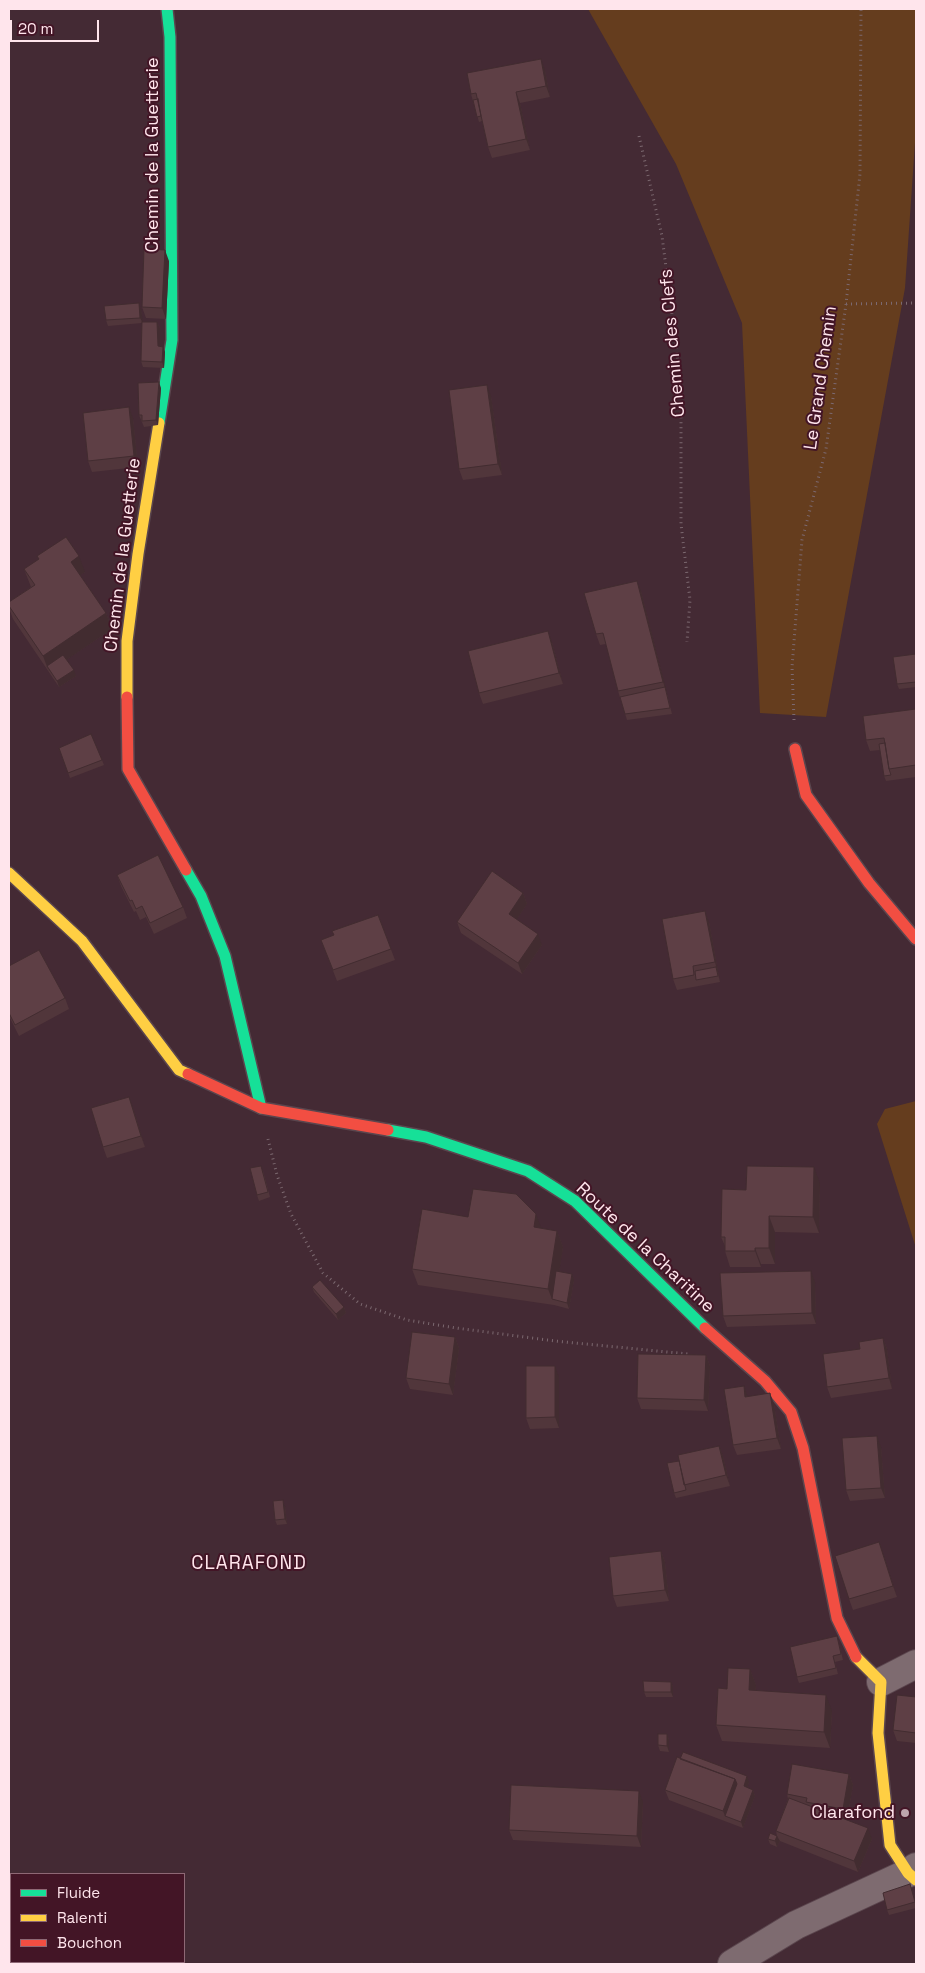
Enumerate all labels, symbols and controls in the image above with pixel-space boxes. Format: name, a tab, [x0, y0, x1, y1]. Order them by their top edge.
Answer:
scale bar	[12, 10, 101, 42]
text: 20 m	[18, 19, 53, 38]
street label: Chemin de la Guetterie	[142, 57, 164, 253]
street label: Chemin des Clefs	[656, 268, 690, 418]
street label: Le Grand Chemin	[800, 305, 842, 451]
street label: Chemin de la Guetterie	[100, 457, 146, 653]
street label: Route de la Charitine	[571, 1178, 719, 1318]
district label: CLARAFOND	[190, 1553, 308, 1575]
place label: Clarafond	[811, 1802, 895, 1824]
marker: Clarafond	[899, 1807, 911, 1819]
legend	[10, 1873, 185, 1963]
text: Fluide	[57, 1883, 100, 1902]
text: Ralenti	[57, 1908, 107, 1927]
text: Bouchon	[57, 1933, 122, 1952]

